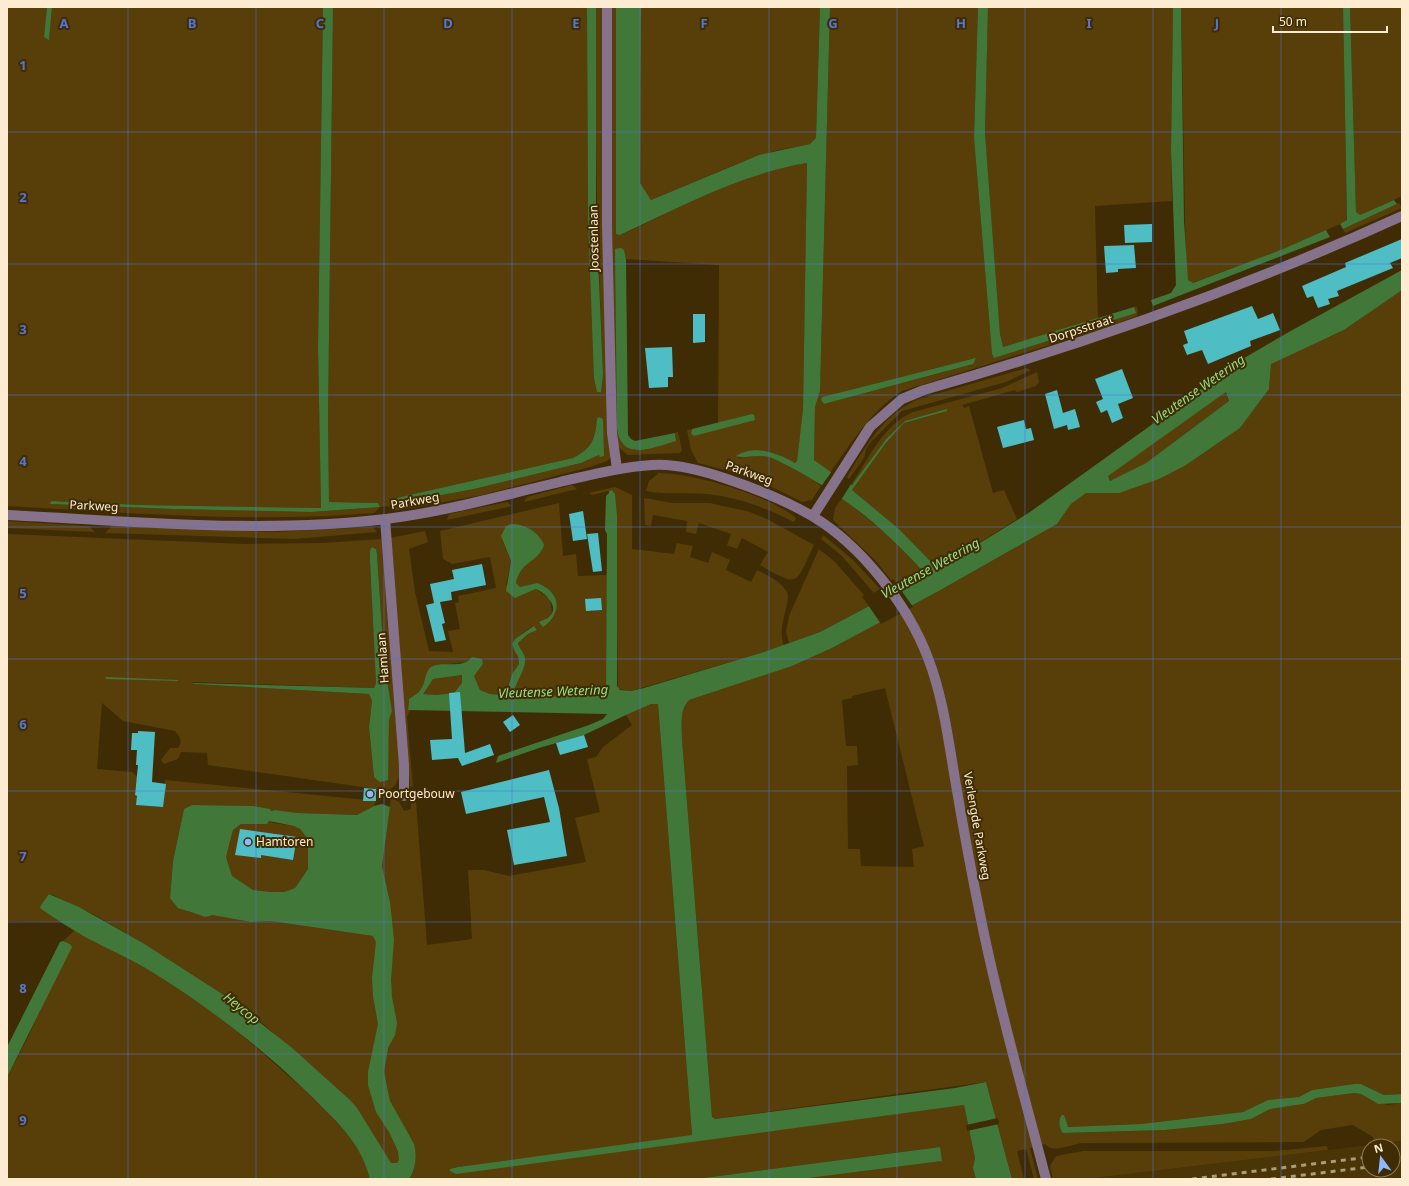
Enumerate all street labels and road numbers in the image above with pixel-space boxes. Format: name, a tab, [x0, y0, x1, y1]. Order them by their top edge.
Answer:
street label: Joostenlaan	[584, 205, 603, 272]
street label: Dorpsstraat	[1046, 310, 1116, 347]
street label: Parkweg	[723, 456, 775, 489]
street label: Parkweg	[389, 488, 440, 513]
street label: Parkweg	[69, 496, 119, 515]
street label: Hamlaan	[372, 632, 393, 684]
street label: Verlengde Parkweg	[960, 770, 995, 881]

